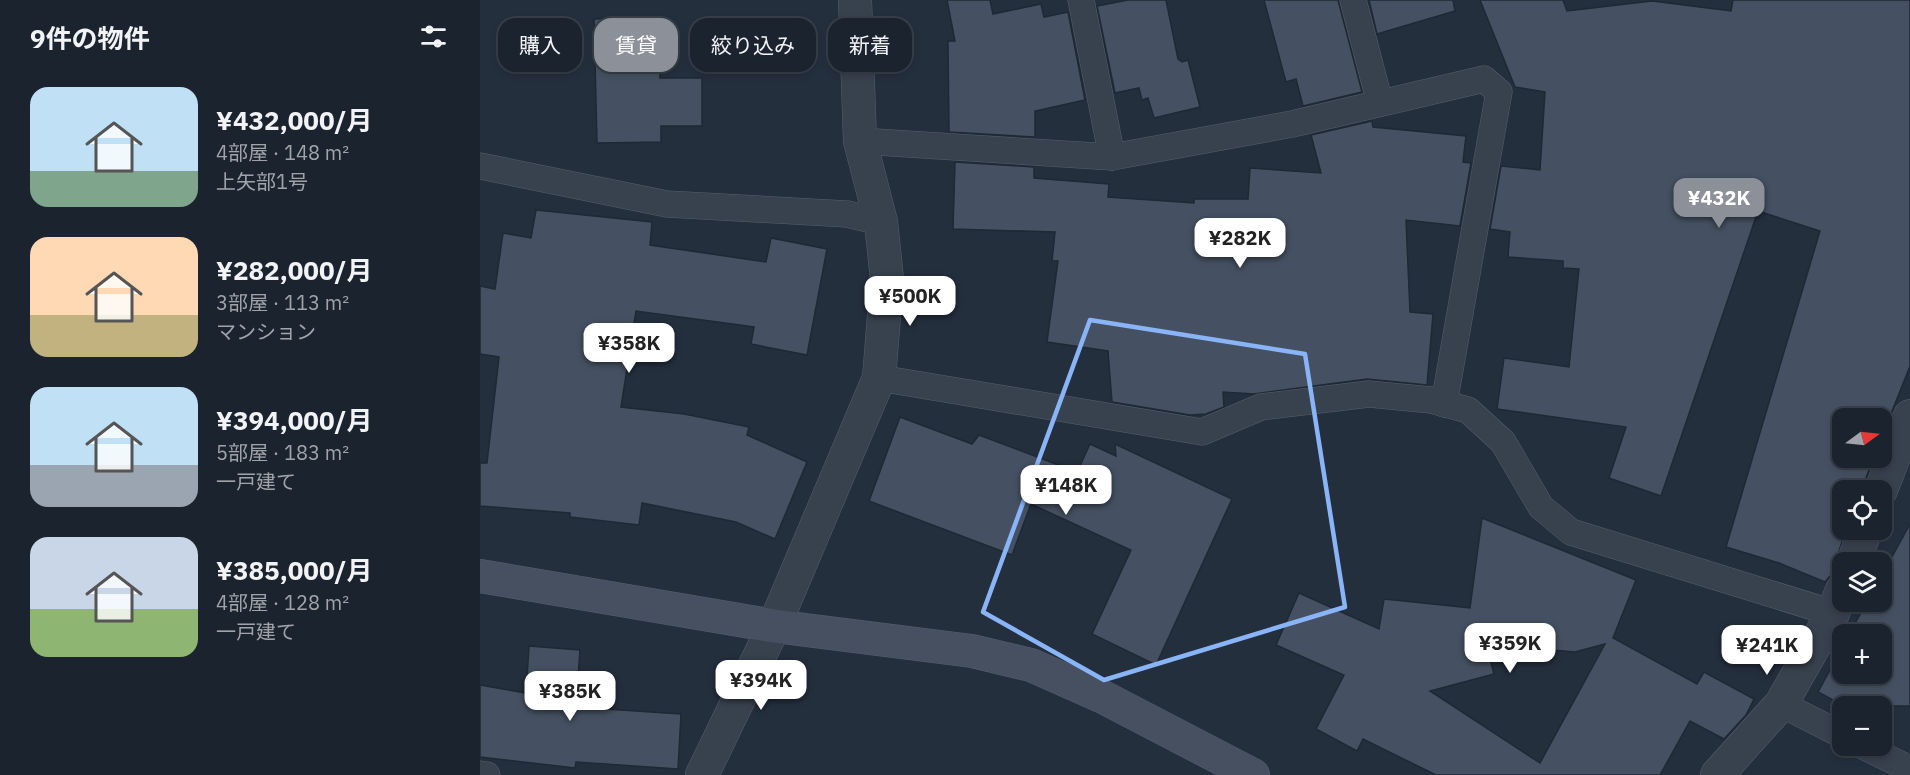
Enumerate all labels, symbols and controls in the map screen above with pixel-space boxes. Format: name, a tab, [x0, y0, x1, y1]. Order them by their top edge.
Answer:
chip: 購入	[498, 18, 582, 72]
chip: 賃貸	[594, 18, 678, 72]
chip: 絞り込み	[690, 18, 816, 72]
chip: 新着	[828, 18, 912, 72]
icon: filters	[417, 20, 450, 53]
text: 9件の物件	[30, 21, 150, 55]
text: ¥432,000/月	[216, 103, 373, 137]
icon: home	[78, 111, 150, 183]
text: 4部屋 · 148 m²	[216, 139, 349, 166]
text: 上矢部1号	[216, 168, 308, 195]
pin: ¥432K	[1677, 178, 1761, 229]
text: ¥432K	[1688, 184, 1750, 211]
pin: ¥282K	[1198, 218, 1282, 269]
text: ¥282K	[1209, 224, 1271, 251]
text: ¥282,000/月	[216, 253, 373, 287]
icon: home	[78, 261, 150, 333]
pin: ¥500K	[868, 276, 952, 327]
text: ¥500K	[879, 282, 941, 309]
text: 3部屋 · 113 m²	[216, 289, 349, 316]
text: マンション	[216, 318, 316, 345]
pin: ¥358K	[587, 323, 671, 374]
text: ¥358K	[598, 329, 660, 356]
text: ¥394,000/月	[216, 403, 373, 437]
north arrow	[1832, 408, 1892, 468]
map controls	[1832, 408, 1892, 756]
icon: home	[78, 411, 150, 483]
text: 5部屋 · 183 m²	[216, 439, 349, 466]
pin: ¥148K	[1024, 465, 1108, 516]
text: 一戸建て	[216, 468, 296, 495]
text: ¥148K	[1035, 471, 1097, 498]
button: locate	[1832, 480, 1892, 540]
button: layers	[1832, 552, 1892, 612]
text: ¥385,000/月	[216, 553, 373, 587]
icon: home	[78, 561, 150, 633]
text: 4部屋 · 128 m²	[216, 589, 349, 616]
text: 一戸建て	[216, 618, 296, 645]
pin: ¥359K	[1468, 623, 1552, 674]
button: +	[1832, 624, 1892, 684]
pin: ¥241K	[1725, 625, 1809, 676]
text: ¥359K	[1479, 629, 1541, 656]
text: ¥241K	[1736, 631, 1798, 658]
pin: ¥394K	[719, 660, 803, 711]
text: ¥394K	[730, 666, 792, 693]
pin: ¥385K	[528, 671, 612, 722]
text: ¥385K	[539, 677, 601, 704]
button: −	[1832, 696, 1892, 756]

